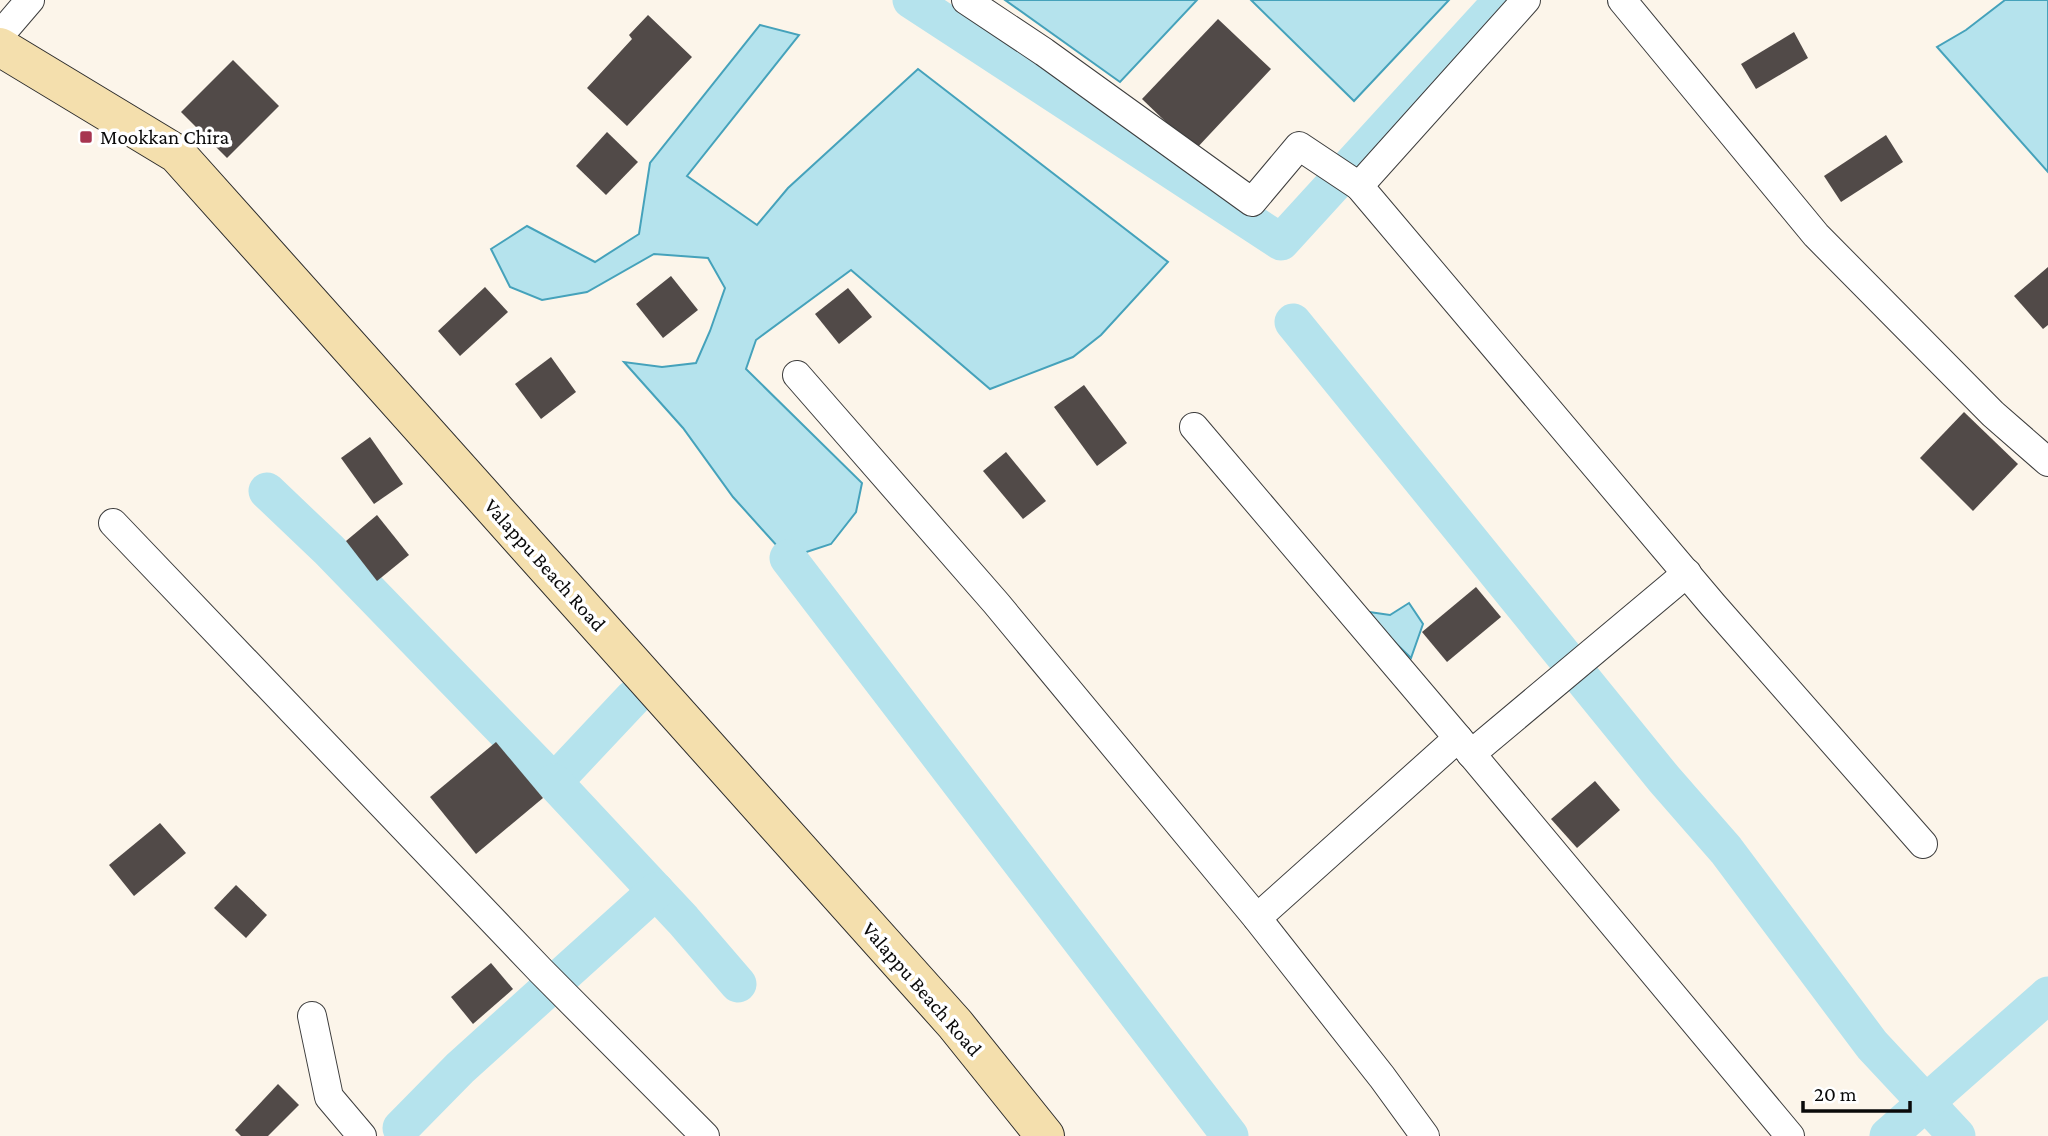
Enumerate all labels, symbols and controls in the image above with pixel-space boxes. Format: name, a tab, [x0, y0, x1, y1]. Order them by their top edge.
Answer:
place label: Mookkan Chira	[100, 125, 229, 149]
marker: Mookkan Chira	[78, 129, 94, 145]
street label: Valappu Beach Road	[479, 494, 611, 636]
street label: Valappu Beach Road	[857, 917, 987, 1061]
scale bar	[1803, 1070, 1910, 1114]
text: 20 m	[1814, 1082, 1857, 1106]

